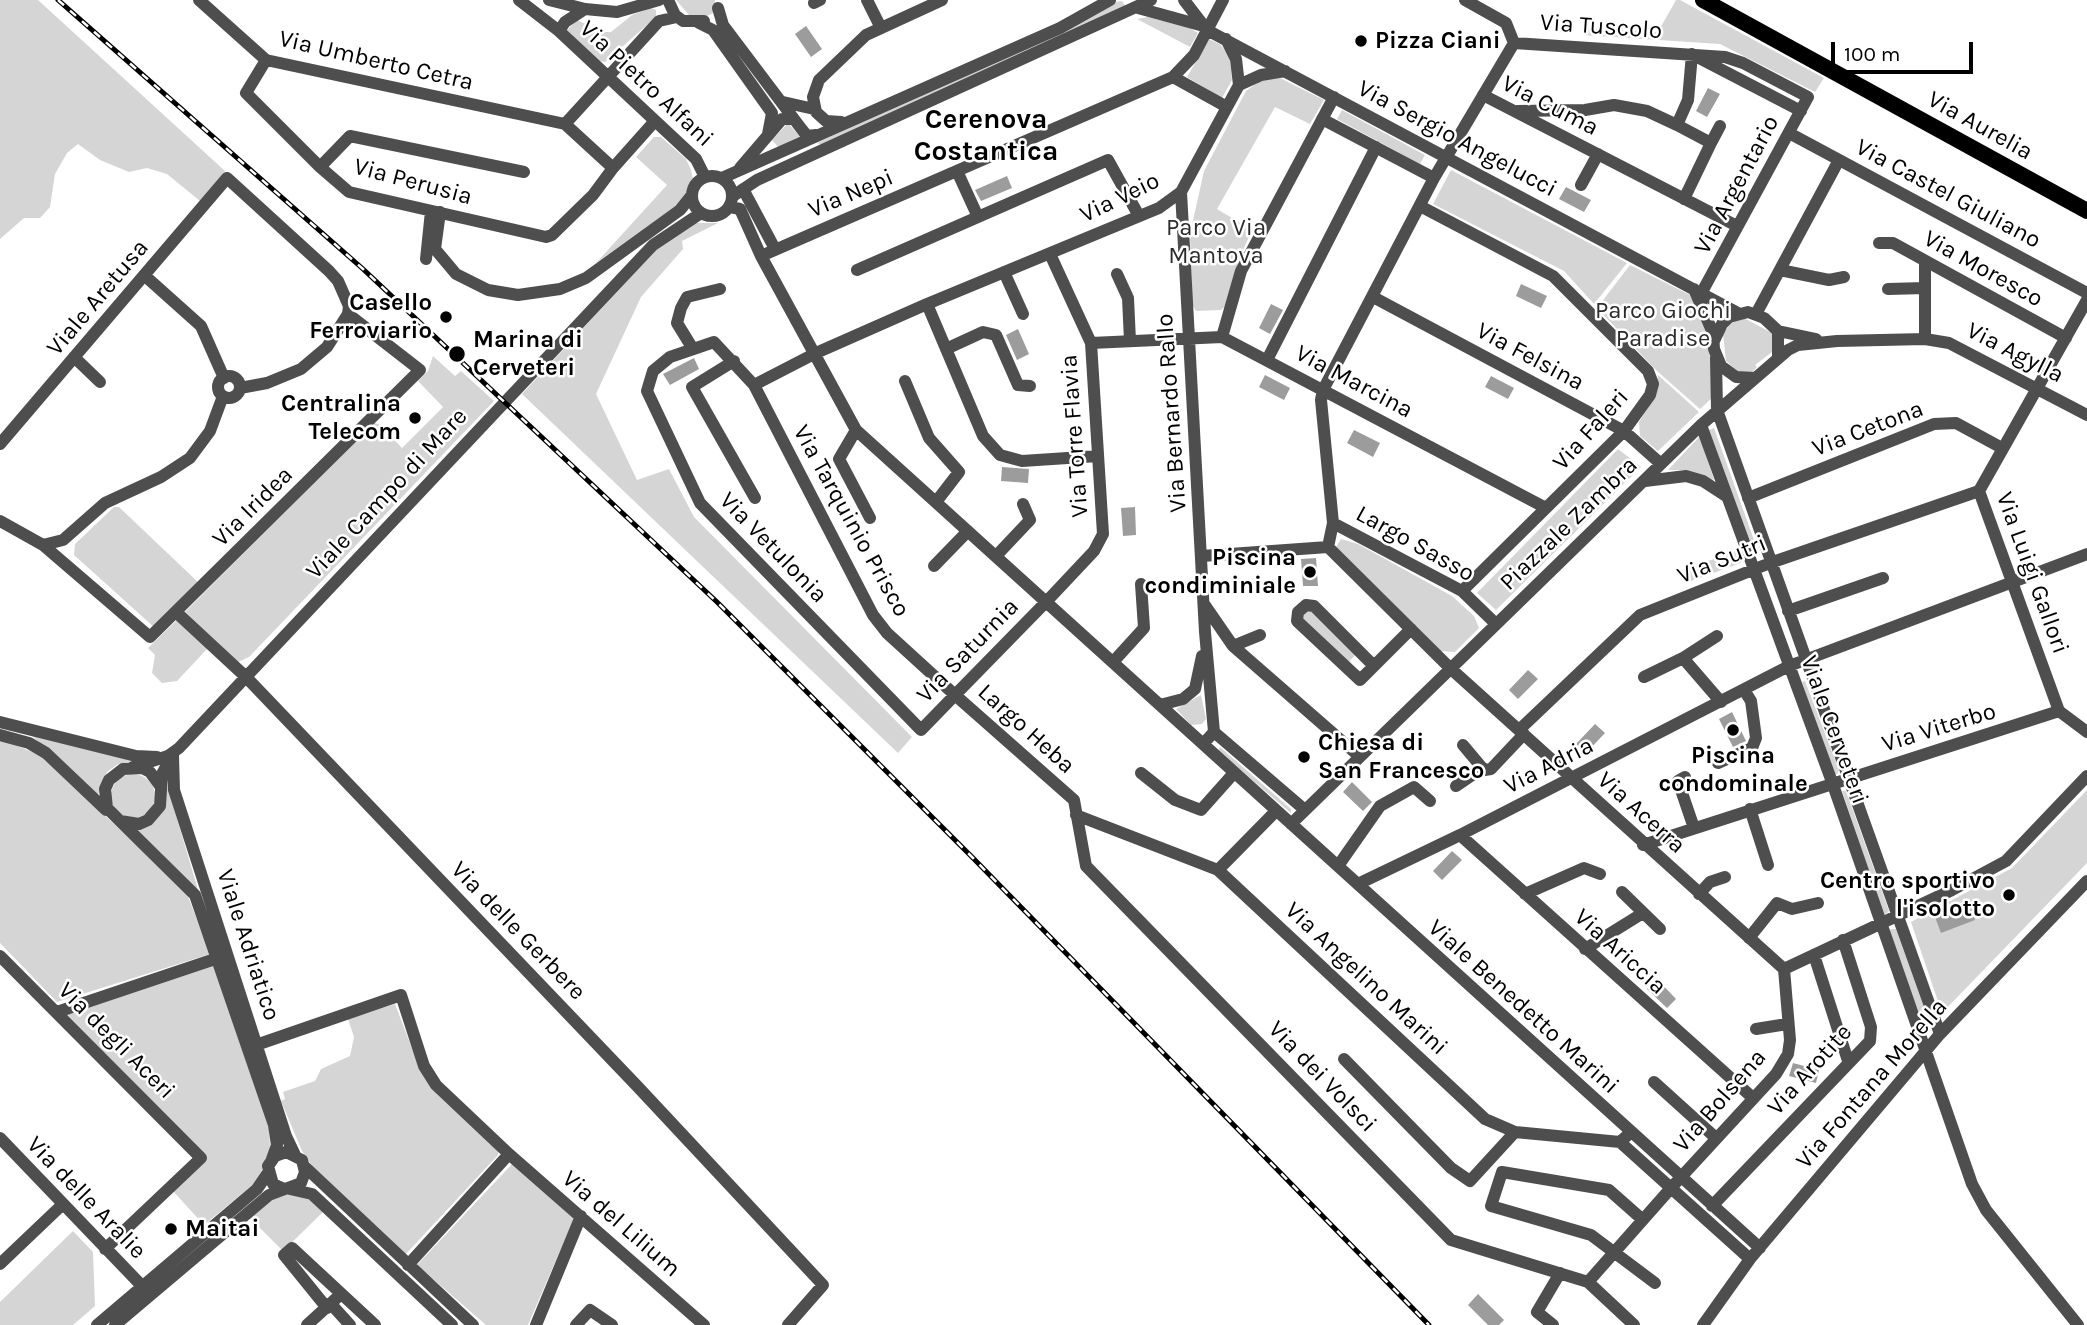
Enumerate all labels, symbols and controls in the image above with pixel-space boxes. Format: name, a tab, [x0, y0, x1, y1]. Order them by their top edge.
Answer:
street label: Via Tuscolo	[1539, 8, 1663, 46]
street label: Via Pietro Alfani	[573, 15, 719, 153]
street label: Via Umberto Cetra	[276, 25, 476, 97]
place label: Pizza Ciani	[1375, 27, 1501, 55]
scale bar	[1835, 28, 1977, 72]
marker: Pizza Ciani	[1353, 33, 1369, 49]
text: 100 m	[1844, 42, 1901, 66]
street label: Via Cuma	[1497, 69, 1603, 143]
street label: Via Sergio Angelucci	[1352, 74, 1562, 204]
street label: Via Aurelia	[1922, 85, 2038, 167]
district label: Cerenova Costantica	[914, 103, 1058, 169]
street label: Via Argentario	[1688, 111, 1786, 259]
street label: Via Castel Giuliano	[1850, 133, 2046, 255]
street label: Via Perusia	[351, 152, 475, 212]
street label: Via Nepi	[804, 163, 898, 225]
street label: Via Veio	[1076, 166, 1164, 230]
park label: Parco Via Mantova	[1166, 214, 1266, 270]
street label: Via Moresco	[1918, 224, 2048, 314]
street label: Viale Aretusa	[41, 234, 155, 362]
place label: Casello Ferroviario	[309, 289, 432, 345]
park label: Parco Giochi Paradise	[1595, 297, 1731, 353]
marker: Casello Ferroviario	[438, 309, 454, 325]
street label: Via Bernardo Rallo	[1151, 313, 1193, 513]
street label: Via Agylla	[1962, 316, 2068, 390]
street label: Via Felsina	[1471, 317, 1589, 397]
place label: Marina di Cerveteri	[473, 326, 583, 382]
street label: Via Marcina	[1290, 339, 1418, 425]
marker: Marina di Cerveteri	[447, 344, 467, 364]
street label: Via Torre Flavia	[1055, 354, 1095, 518]
street label: Via Faleri	[1547, 383, 1635, 477]
place label: Centralina Telecom	[281, 390, 401, 446]
street label: Via Cetona	[1808, 395, 1928, 463]
street label: Viale Campo di Mare	[300, 402, 474, 586]
marker: Centralina Telecom	[407, 410, 423, 426]
street label: Via Tarquinio Prisco	[786, 420, 916, 622]
street label: Piazzale Zambra	[1494, 451, 1644, 597]
street label: Via Iridea	[207, 461, 299, 553]
street label: Via Vetulonia	[713, 487, 833, 609]
street label: Via Luigi Gallori	[1989, 488, 2075, 658]
street label: Largo Sasso	[1351, 500, 1479, 588]
street label: Via Sutri	[1673, 529, 1771, 591]
place label: Piscina condiminiale	[1145, 544, 1296, 600]
marker: Piscina condiminiale	[1302, 564, 1318, 580]
street label: Via Saturnia	[911, 593, 1025, 709]
street label: Viale Cerveteri	[1794, 652, 1874, 808]
street label: Largo Heba	[971, 678, 1081, 780]
street label: Via Viterbo	[1879, 697, 1999, 759]
marker: Piscina condominale	[1725, 722, 1741, 738]
place label: Chiesa di San Francesco	[1318, 729, 1484, 785]
street label: Via Adria	[1499, 731, 1599, 801]
place label: Piscina condominale	[1658, 742, 1808, 798]
marker: Chiesa di San Francesco	[1296, 749, 1312, 765]
street label: Via Acerra	[1591, 766, 1691, 860]
street label: Via delle Gerbere	[445, 856, 591, 1006]
street label: Viale Adriatico	[210, 866, 286, 1024]
place label: Centro sportivo l'isolotto	[1820, 867, 1995, 923]
marker: Centro sportivo l'isolotto	[2001, 887, 2017, 903]
street label: Via Angelino Marini	[1279, 896, 1453, 1062]
street label: Via Ariccia	[1568, 903, 1672, 1001]
street label: Viale Benedetto Marini	[1422, 914, 1624, 1100]
street label: Via degli Aceri	[52, 977, 180, 1105]
street label: Via Fontana Morella	[1790, 993, 1954, 1175]
street label: Via dei Volsci	[1262, 1015, 1382, 1139]
street label: Via Arotite	[1762, 1019, 1858, 1121]
street label: Via Bolsena	[1667, 1044, 1773, 1158]
street label: Via delle Aralie	[20, 1131, 152, 1265]
street label: Via del Lilium	[556, 1165, 686, 1283]
place label: Maitai	[185, 1215, 259, 1243]
marker: Maitai	[163, 1221, 179, 1237]

